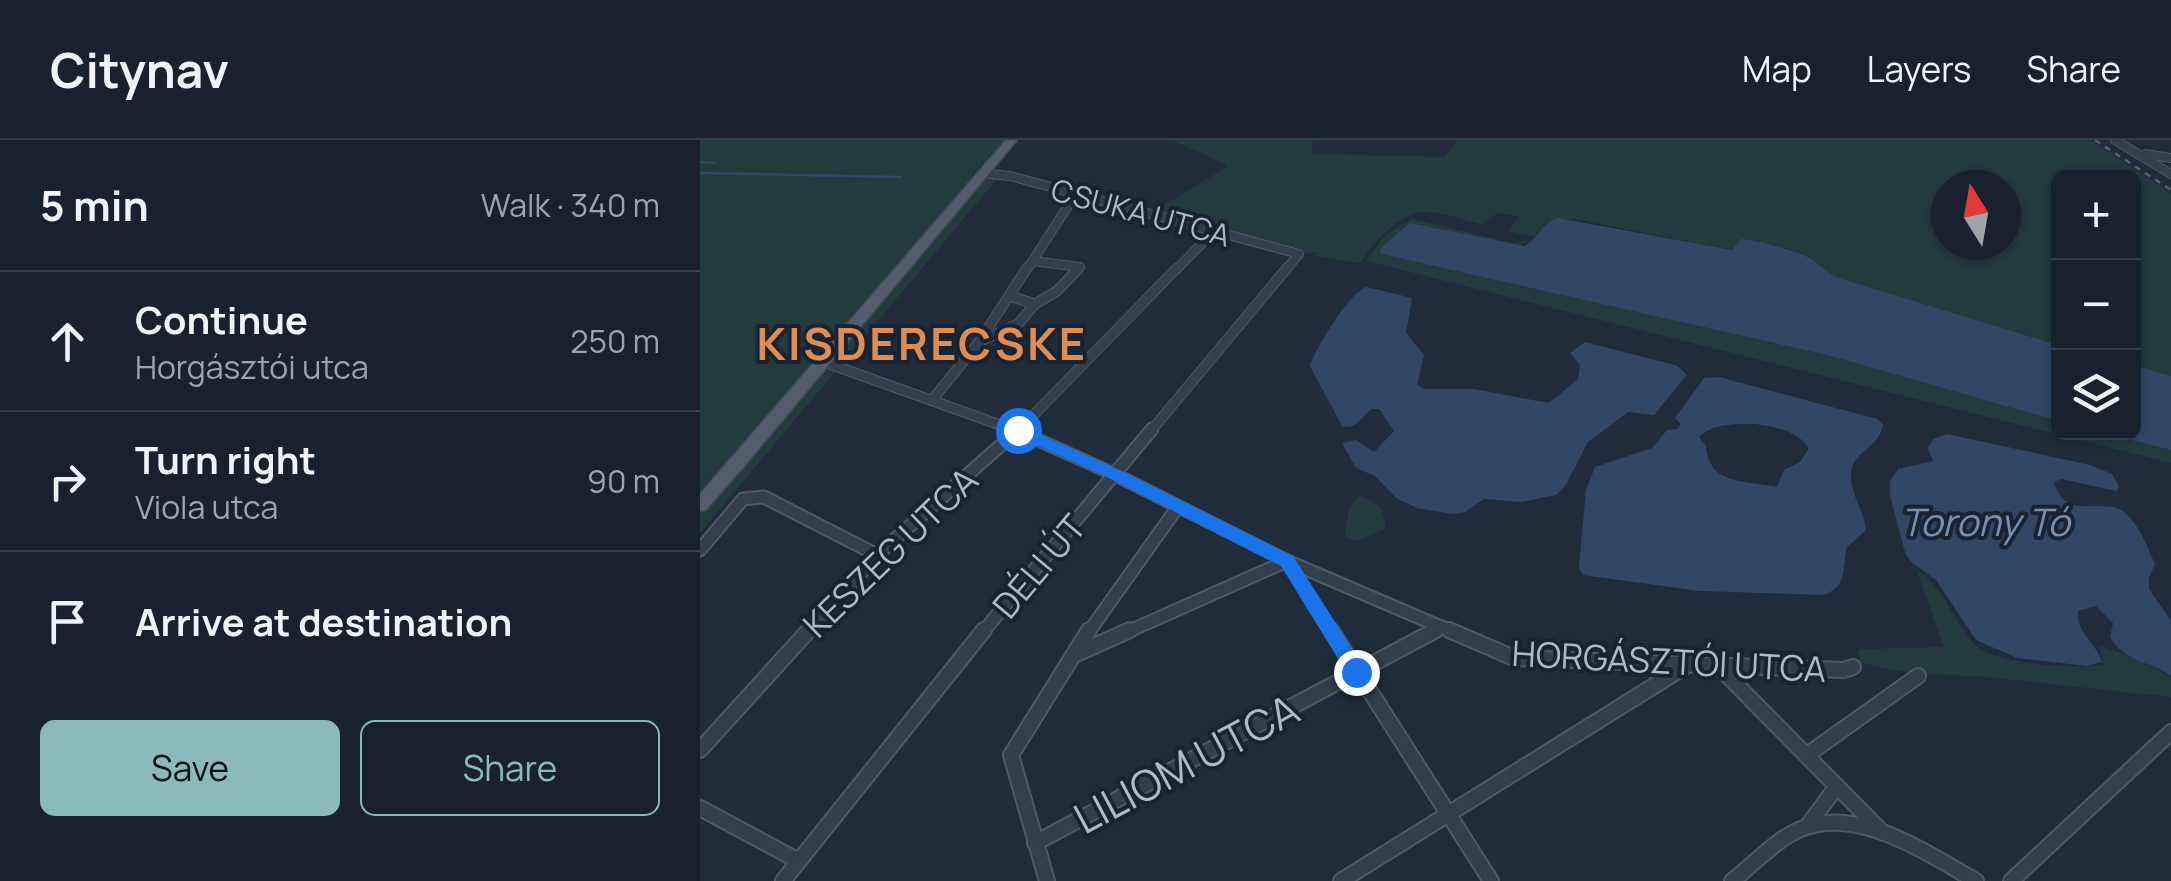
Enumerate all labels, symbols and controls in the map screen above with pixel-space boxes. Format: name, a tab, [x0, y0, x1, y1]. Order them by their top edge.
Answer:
text: Citynav	[50, 37, 229, 102]
text: Map	[1742, 45, 1812, 93]
text: Layers	[1867, 45, 1971, 93]
text: Share	[2026, 45, 2121, 93]
street label: CSUKA UTCA	[1047, 168, 1235, 256]
north arrow	[1931, 170, 2021, 260]
map controls	[2051, 170, 2141, 440]
button: +	[2051, 170, 2141, 260]
text: 5 min	[40, 176, 149, 234]
text: Walk · 340 m	[481, 183, 660, 227]
button: −	[2051, 260, 2141, 350]
text: Continue	[135, 293, 308, 345]
district label: KISDERECSKE	[756, 312, 1088, 374]
icon: ahead	[40, 314, 95, 369]
text: 250 m	[570, 319, 660, 363]
text: Horgásztói utca	[135, 345, 369, 389]
button: layers	[2051, 350, 2141, 440]
route start	[996, 408, 1042, 454]
text: Turn right	[135, 433, 316, 485]
icon: right	[40, 454, 95, 509]
street label: KESZEG UTCA	[792, 456, 988, 648]
text: 90 m	[587, 459, 660, 503]
text: Viola utca	[135, 485, 278, 529]
water label: Torony Tó	[1900, 495, 2072, 547]
street label: DÉLI ÚT	[981, 504, 1097, 628]
icon: arrive	[40, 594, 95, 649]
text: Arrive at destination	[135, 595, 512, 647]
street label: HORGÁSZTÓI UTCA	[1511, 629, 1827, 693]
route end	[1334, 650, 1380, 696]
street label: LILIOM UTCA	[1063, 679, 1309, 847]
button: Save	[40, 720, 340, 816]
button: Share	[360, 720, 660, 816]

